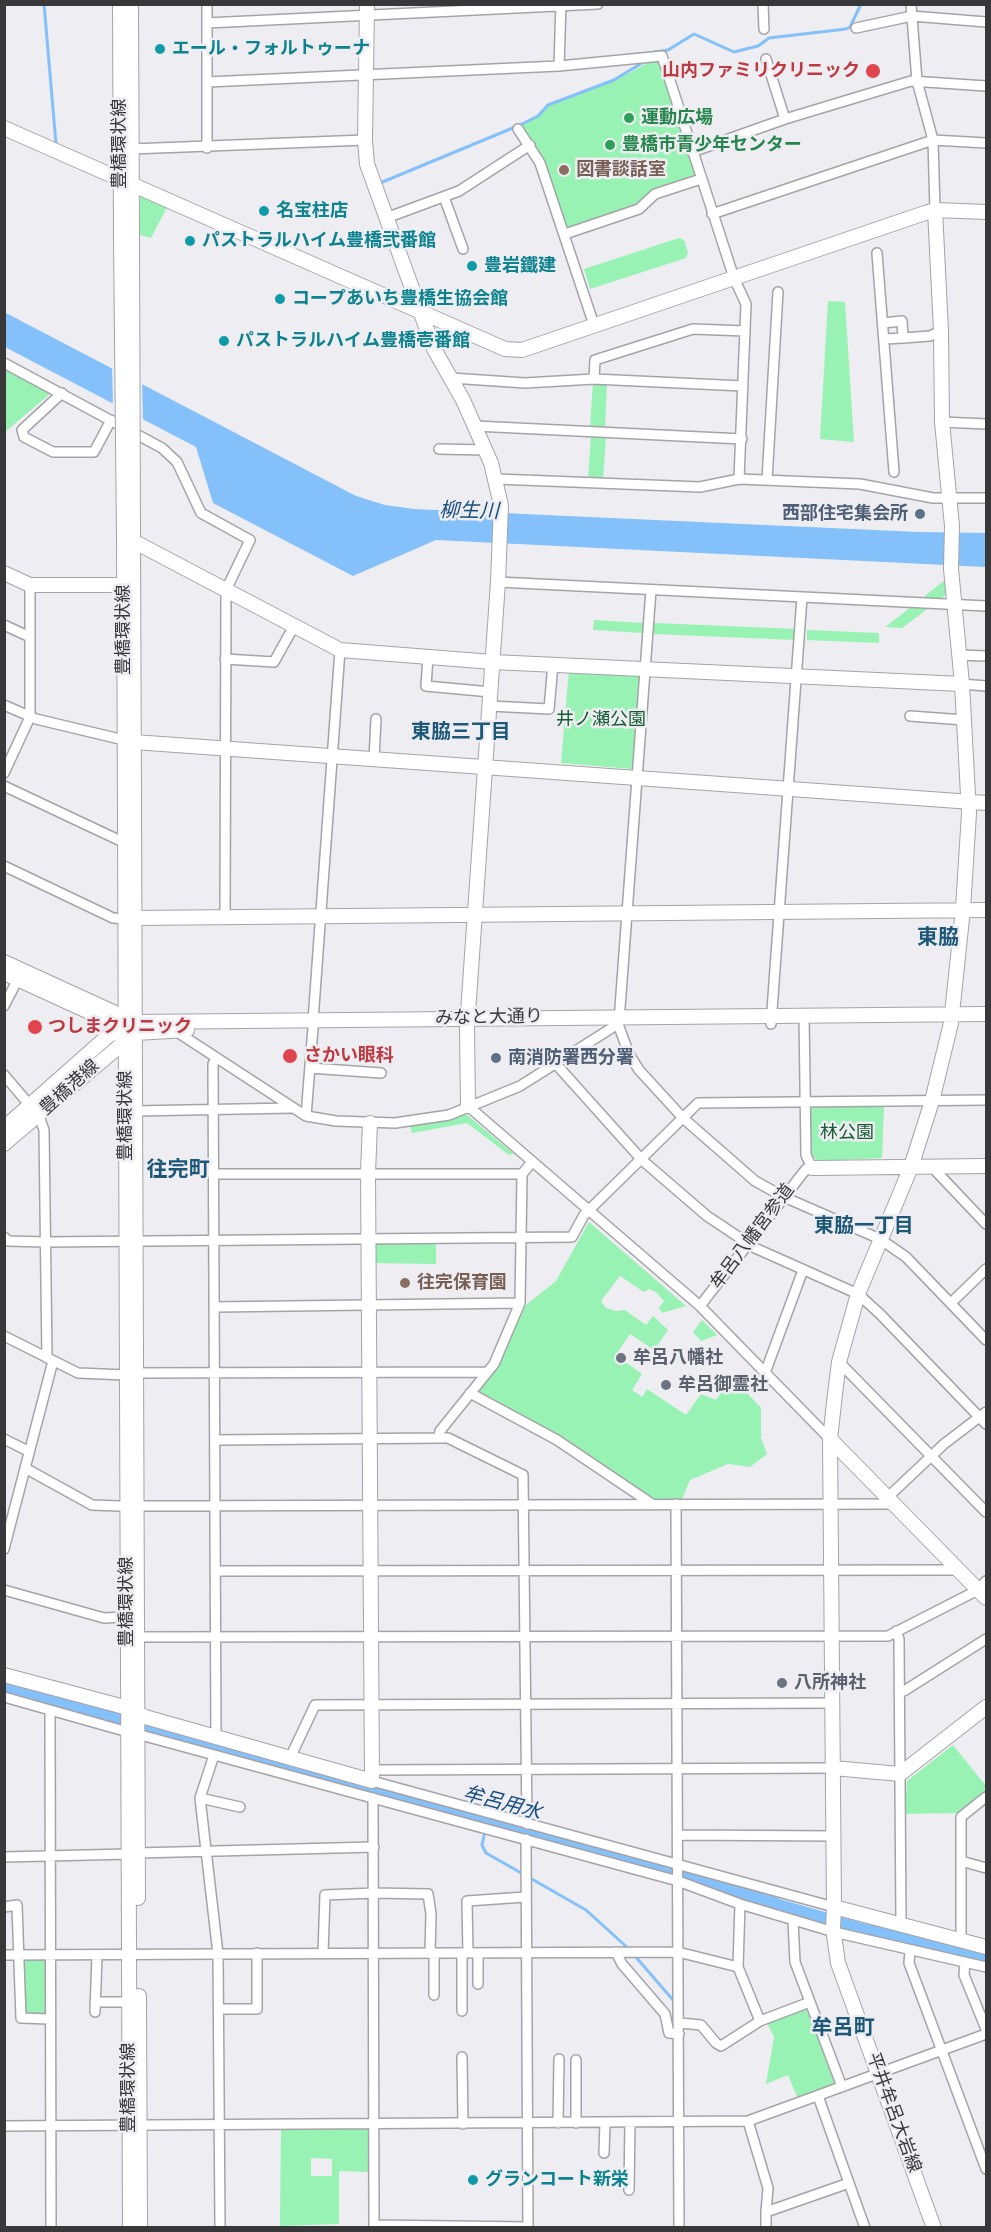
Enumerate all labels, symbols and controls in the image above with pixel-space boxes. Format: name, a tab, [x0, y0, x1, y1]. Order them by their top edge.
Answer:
place label: エール・フォルトゥーナ	[172, 38, 370, 60]
marker: エール・フォルトゥーナ	[153, 42, 167, 56]
place label: 山内ファミリクリニック	[662, 60, 860, 82]
marker: 山内ファミリクリニック	[864, 62, 882, 80]
street label: 豊橋環状線	[109, 99, 131, 189]
place label: 運動広場	[641, 107, 713, 129]
marker: 運動広場	[622, 111, 636, 125]
place label: 豊橋市青少年センター	[622, 134, 802, 156]
marker: 豊橋市青少年センター	[603, 138, 617, 152]
place label: 図書談話室	[576, 159, 666, 181]
marker: 図書談話室	[557, 163, 571, 177]
place label: 名宝柱店	[276, 200, 348, 222]
marker: 名宝柱店	[257, 204, 271, 218]
place label: パストラルハイム豊橋弐番館	[202, 230, 436, 252]
marker: パストラルハイム豊橋弐番館	[183, 234, 197, 248]
place label: 豊岩鐵建	[484, 255, 556, 277]
marker: 豊岩鐵建	[465, 259, 479, 273]
place label: コープあいち豊橋生協会館	[292, 288, 508, 310]
marker: コープあいち豊橋生協会館	[273, 292, 287, 306]
place label: パストラルハイム豊橋壱番館	[236, 330, 470, 352]
marker: パストラルハイム豊橋壱番館	[217, 334, 231, 348]
water label: 柳生川	[439, 499, 499, 525]
place label: 西部住宅集会所	[782, 503, 908, 525]
marker: 西部住宅集会所	[913, 507, 927, 521]
street label: 豊橋環状線	[113, 585, 135, 675]
park label: 井ノ瀬公園	[556, 709, 646, 731]
district label: 東脇三丁目	[411, 721, 511, 745]
district label: 東脇	[917, 926, 959, 952]
street label: みなと大通り	[435, 1006, 543, 1030]
place label: つしまクリニック	[48, 1016, 192, 1038]
marker: つしまクリニック	[26, 1018, 44, 1036]
place label: さかい眼科	[304, 1045, 394, 1067]
marker: さかい眼科	[281, 1047, 299, 1065]
place label: 南消防署西分署	[508, 1047, 634, 1069]
marker: 南消防署西分署	[489, 1051, 503, 1065]
street label: 豊橋港線	[36, 1056, 104, 1120]
street label: 豊橋環状線	[115, 1071, 137, 1161]
park label: 林公園	[820, 1122, 874, 1144]
district label: 往完町	[147, 1158, 209, 1184]
street label: 牟呂八幡宮参道	[706, 1180, 800, 1294]
district label: 東脇一丁目	[814, 1215, 914, 1239]
place label: 往完保育園	[417, 1272, 507, 1294]
marker: 往完保育園	[398, 1276, 412, 1290]
place label: 牟呂八幡社	[633, 1347, 723, 1369]
marker: 牟呂八幡社	[614, 1351, 628, 1365]
place label: 牟呂御霊社	[678, 1374, 768, 1396]
marker: 牟呂御霊社	[659, 1378, 673, 1392]
street label: 豊橋環状線	[116, 1557, 138, 1647]
place label: 八所神社	[794, 1672, 866, 1694]
marker: 八所神社	[775, 1676, 789, 1690]
water label: 牟呂用水	[460, 1782, 544, 1826]
district label: 牟呂町	[812, 2016, 874, 2042]
street label: 豊橋環状線	[118, 2043, 140, 2133]
street label: 平井牟呂大岩線	[861, 2050, 925, 2176]
place label: グランコート新栄	[485, 2169, 629, 2191]
marker: グランコート新栄	[466, 2173, 480, 2187]

